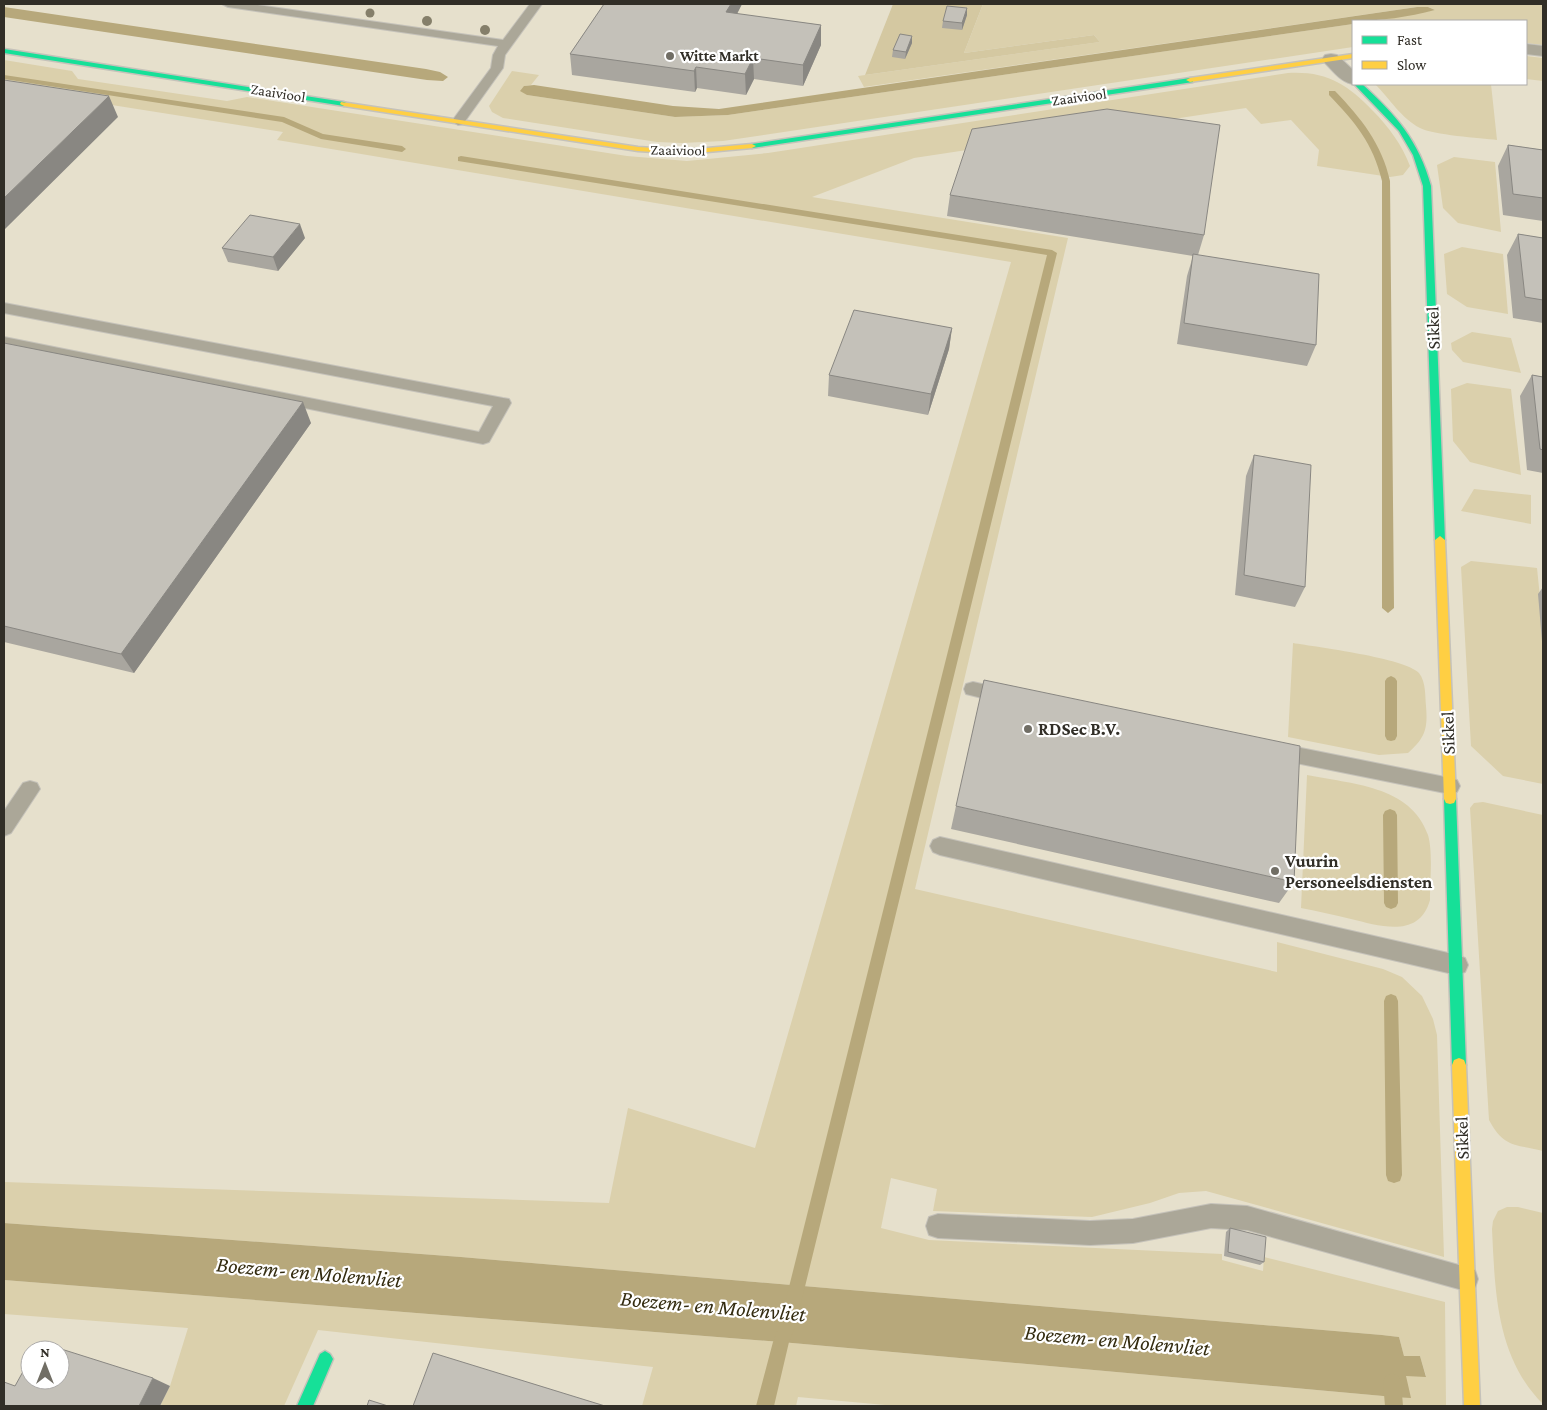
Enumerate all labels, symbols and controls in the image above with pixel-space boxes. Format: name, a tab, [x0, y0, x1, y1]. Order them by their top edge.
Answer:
legend	[1352, 20, 1527, 85]
text: Fast	[1397, 32, 1423, 48]
place label: Witte Markt	[679, 48, 759, 64]
marker: Witte Markt	[664, 50, 676, 62]
text: Slow	[1397, 57, 1427, 73]
street label: Zaaiviool	[249, 81, 307, 105]
street label: Zaaiviool	[1050, 85, 1108, 109]
street label: Zaaiviool	[650, 142, 706, 158]
street label: Sikkel	[1422, 306, 1444, 350]
street label: Sikkel	[1437, 711, 1459, 755]
place label: RDSec B.V.	[1038, 719, 1120, 739]
marker: RDSec B.V.	[1022, 723, 1034, 735]
place label: Vuurin Personeelsdiensten	[1284, 851, 1433, 892]
marker: Vuurin Personeelsdiensten	[1269, 865, 1281, 877]
street label: Sikkel	[1451, 1116, 1473, 1160]
water label: Boezem- en Molenvliet	[215, 1251, 403, 1293]
water label: Boezem- en Molenvliet	[619, 1285, 807, 1327]
water label: Boezem- en Molenvliet	[1023, 1319, 1211, 1361]
north arrow	[20, 1340, 70, 1390]
text: N	[40, 1344, 50, 1360]

